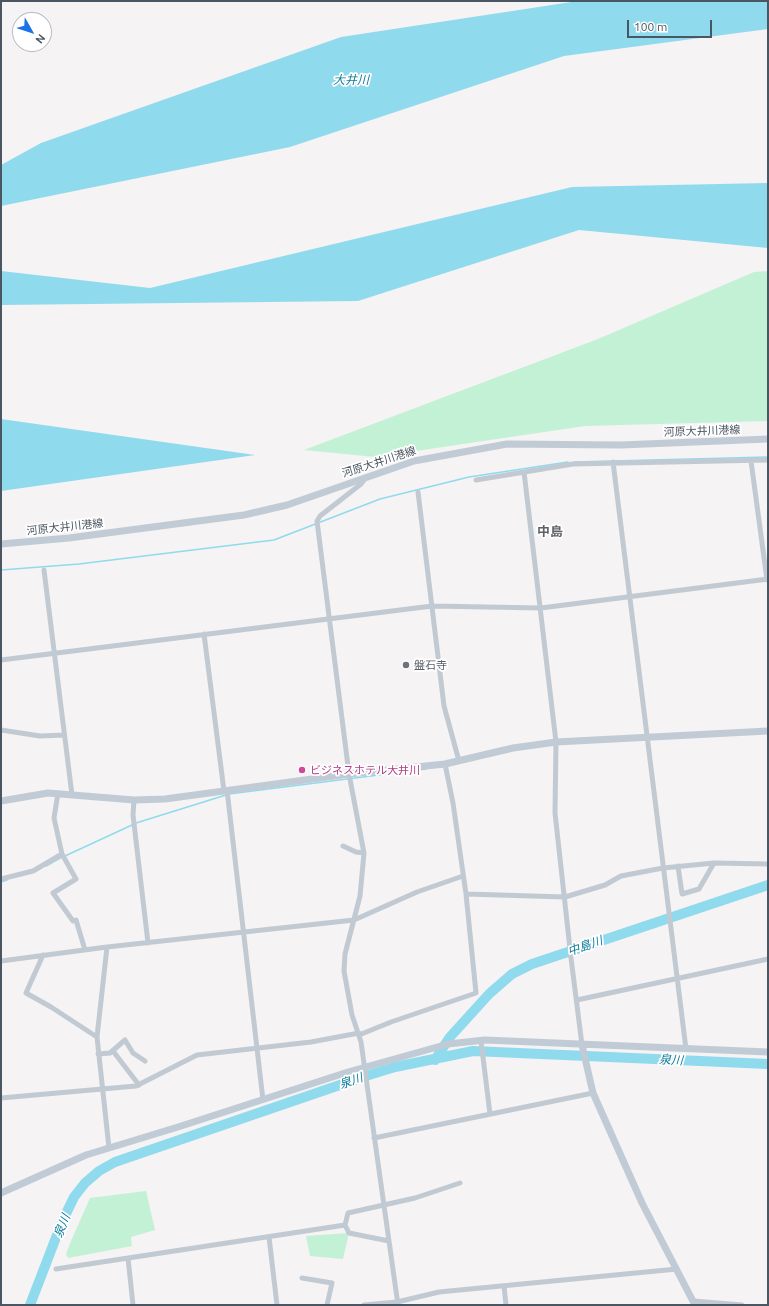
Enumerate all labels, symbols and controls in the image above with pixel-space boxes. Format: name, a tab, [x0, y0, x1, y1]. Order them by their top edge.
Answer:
north arrow	[12, 12, 52, 52]
scale bar	[629, 12, 714, 38]
text: 100 m	[634, 20, 667, 33]
text: N	[33, 32, 48, 46]
water label: 大井川	[333, 73, 369, 87]
street label: 河原大井川港線	[663, 423, 741, 439]
street label: 河原大井川港線	[340, 444, 418, 480]
street label: 河原大井川港線	[26, 516, 104, 538]
district label: 中島	[537, 524, 563, 540]
place label: 盤石寺	[414, 658, 447, 672]
marker: 盤石寺	[401, 660, 411, 670]
place label: ビジネスホテル大井川	[310, 763, 420, 777]
marker: ビジネスホテル大井川	[297, 765, 307, 775]
water label: 中島川	[566, 933, 604, 959]
water label: 泉川	[659, 1052, 683, 1068]
water label: 泉川	[337, 1070, 365, 1092]
water label: 泉川	[51, 1212, 73, 1240]

